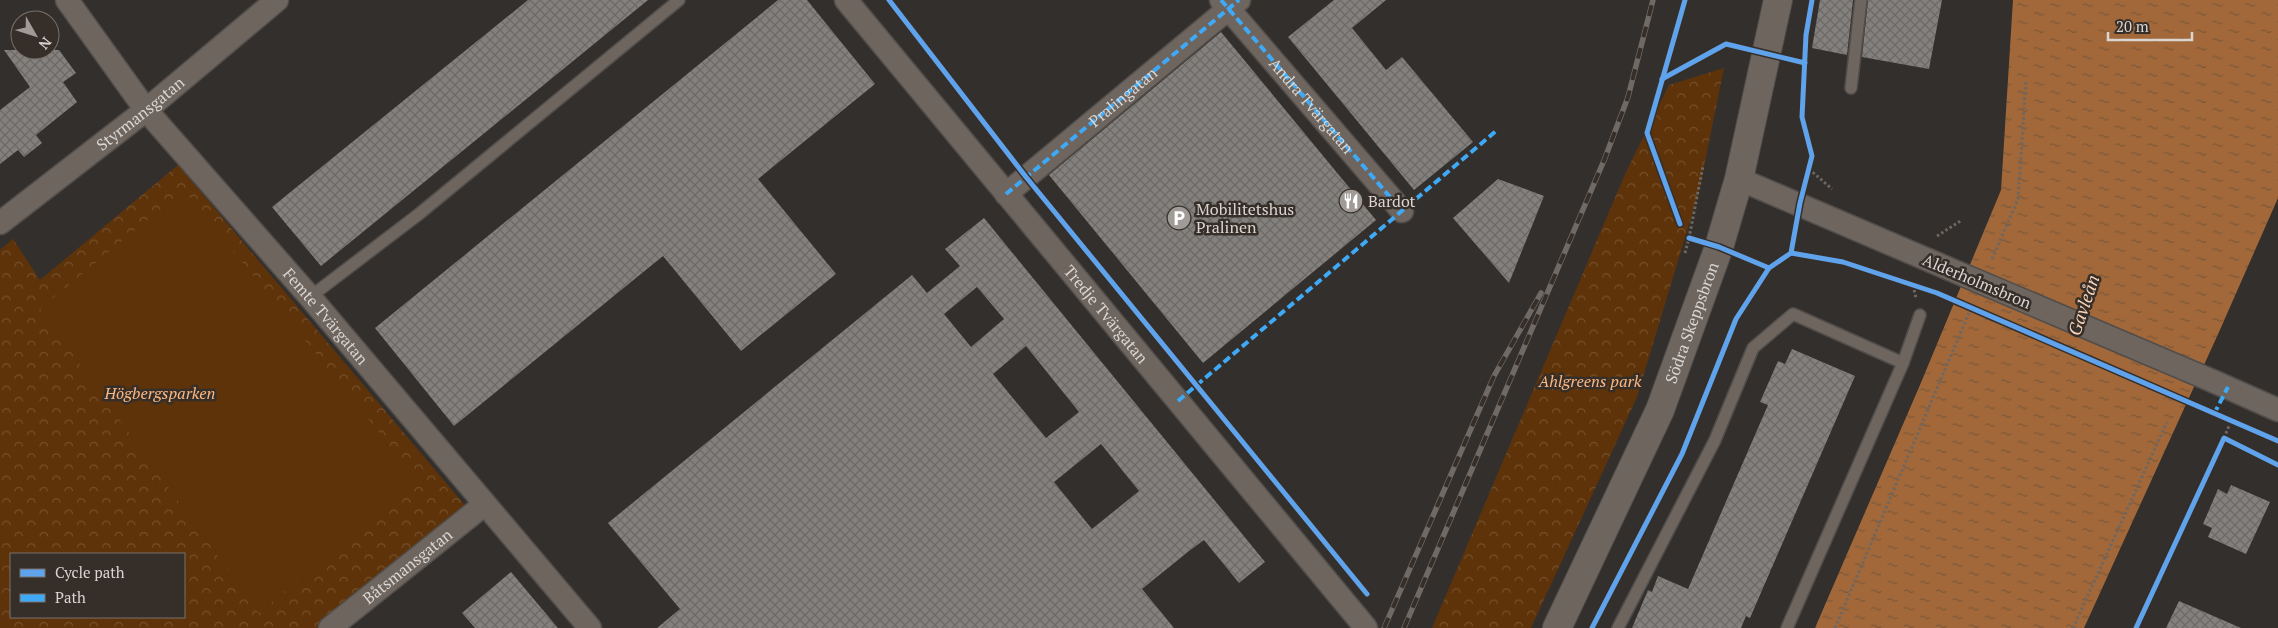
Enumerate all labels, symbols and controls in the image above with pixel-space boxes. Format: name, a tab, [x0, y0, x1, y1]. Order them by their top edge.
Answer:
north arrow	[10, 10, 60, 60]
scale bar	[2108, 10, 2192, 42]
text: 20 m	[2116, 16, 2149, 36]
text: N	[35, 33, 56, 54]
street label: Andra Tvärgatan	[1264, 53, 1359, 159]
street label: Pralingatan	[1084, 61, 1162, 132]
street label: Styrmansgatan	[92, 71, 189, 156]
restaurant icon: Bardot	[1338, 188, 1364, 214]
place label: Bardot	[1368, 190, 1416, 212]
place label: Mobilitetshus Pralinen	[1196, 198, 1294, 238]
parking icon: Mobilitetshus Pralinen	[1166, 205, 1192, 231]
street label: Alderholmsbron	[1919, 248, 2035, 314]
street label: Södra Skeppsbron	[1660, 259, 1724, 386]
street label: Tredje Tvärgatan	[1059, 260, 1154, 368]
street label: Femte Tvärgatan	[278, 263, 374, 370]
water label: Gavleån	[2061, 271, 2105, 339]
park label: Ahlgreens park	[1538, 370, 1642, 392]
park label: Högbergsparken	[104, 382, 215, 404]
street label: Båtsmansgatan	[358, 523, 457, 609]
legend	[10, 553, 185, 618]
text: Cycle path	[55, 562, 125, 582]
text: Path	[55, 587, 86, 607]

